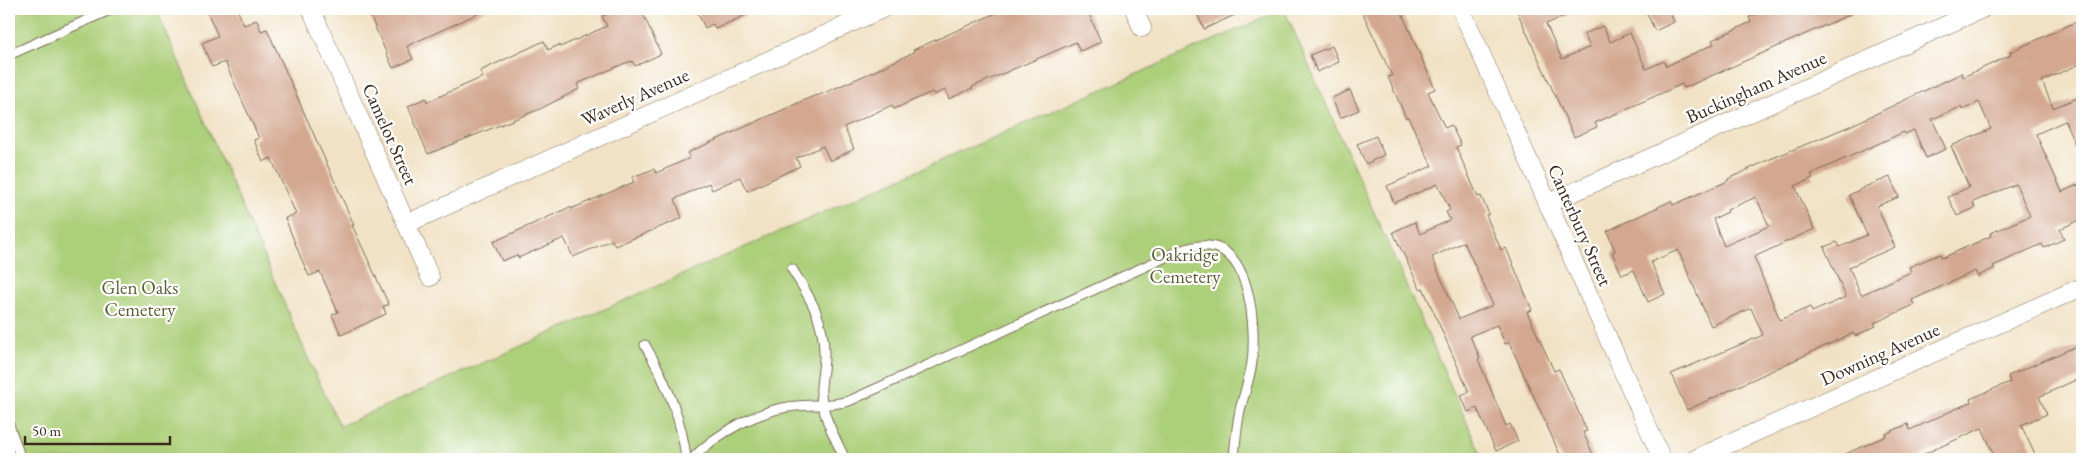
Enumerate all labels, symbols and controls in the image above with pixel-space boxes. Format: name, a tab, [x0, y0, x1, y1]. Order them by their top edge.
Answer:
street label: Buckingham Avenue	[1682, 45, 1830, 129]
street label: Waverly Avenue	[577, 62, 693, 132]
street label: Camelot Street	[356, 79, 424, 189]
street label: Canterbury Street	[1542, 160, 1618, 290]
park label: Oakridge Cemetery	[1149, 242, 1221, 289]
park label: Glen Oaks Cemetery	[102, 275, 178, 322]
street label: Downing Avenue	[1817, 317, 1943, 391]
scale bar	[25, 413, 170, 445]
text: 50 m	[32, 421, 61, 440]

